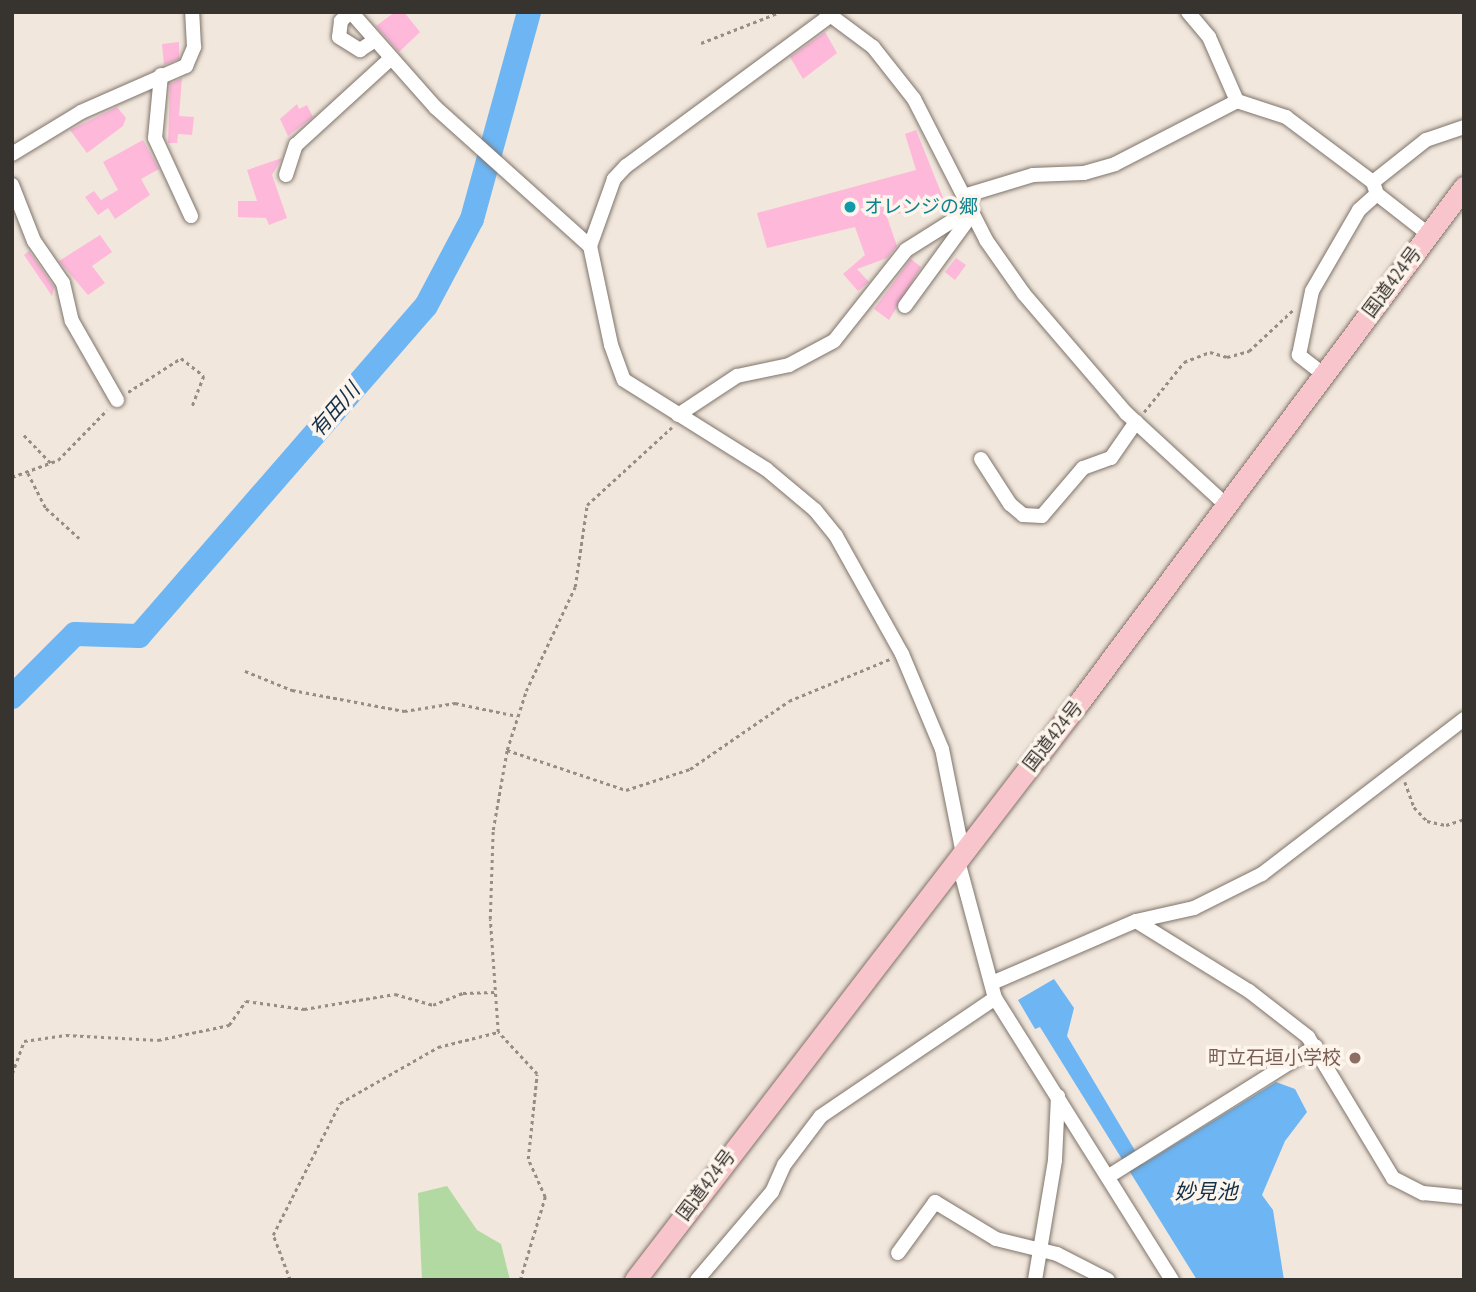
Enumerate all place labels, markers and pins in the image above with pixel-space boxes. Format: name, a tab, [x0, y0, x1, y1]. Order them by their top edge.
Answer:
place label: オレンジの郷	[864, 196, 978, 218]
marker: オレンジの郷	[842, 199, 858, 215]
place label: 町立石垣小学校	[1208, 1047, 1341, 1069]
marker: 町立石垣小学校	[1347, 1050, 1363, 1066]

